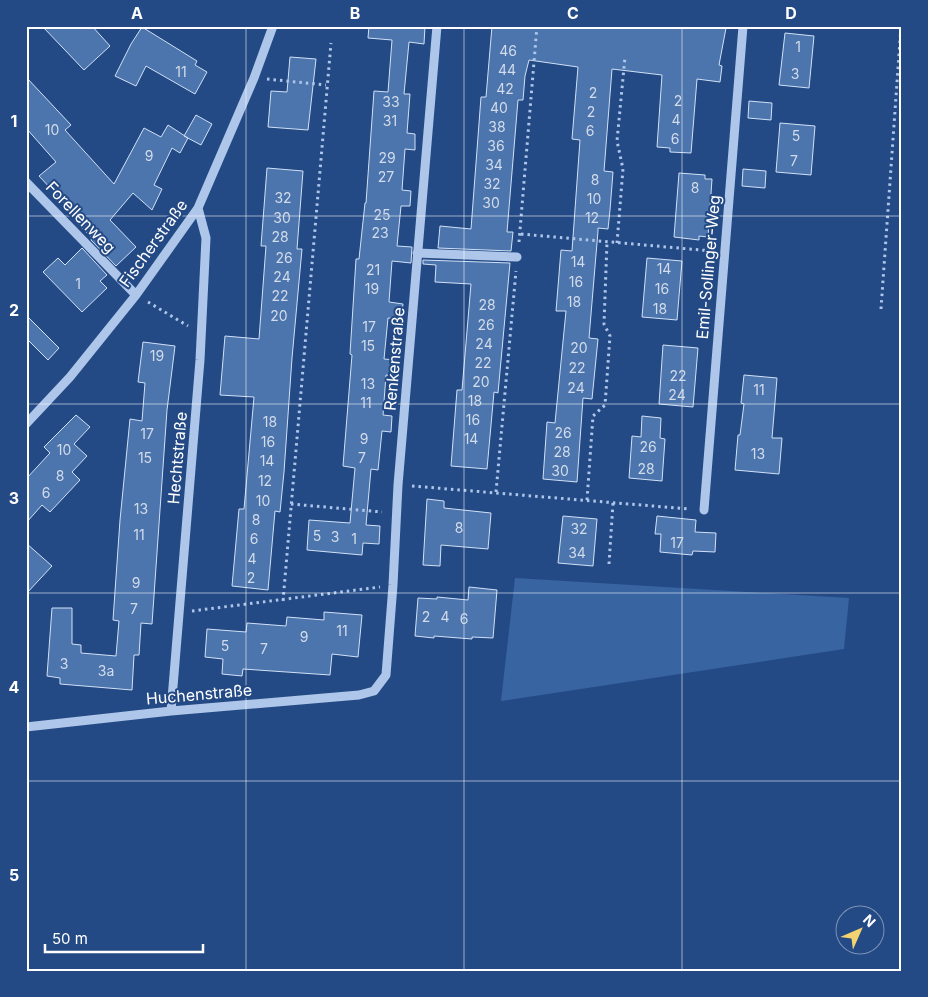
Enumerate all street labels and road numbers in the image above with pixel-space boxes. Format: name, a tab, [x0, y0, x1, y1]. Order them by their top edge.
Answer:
street label: Forellenweg	[42, 177, 120, 257]
street label: Emil-Sollinger-Weg	[692, 194, 724, 340]
street label: Fischerstraße	[114, 195, 192, 291]
street label: Renkenstraße	[380, 306, 408, 412]
street label: Hechtstraße	[163, 411, 191, 505]
street label: Huchenstraße	[145, 679, 253, 709]

